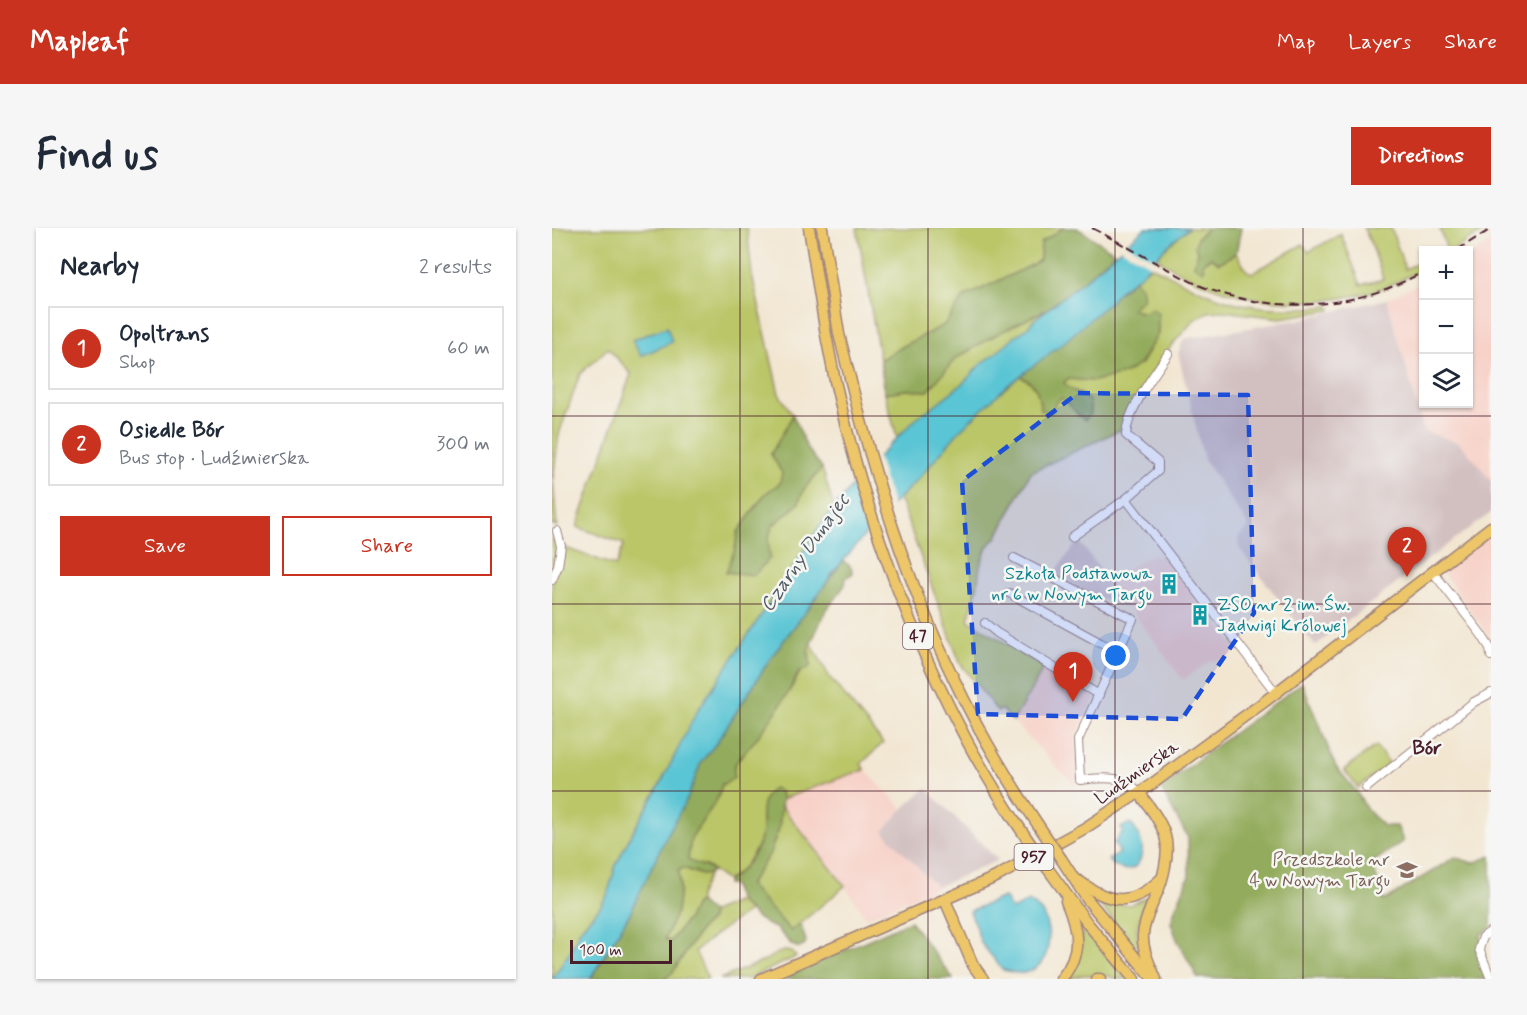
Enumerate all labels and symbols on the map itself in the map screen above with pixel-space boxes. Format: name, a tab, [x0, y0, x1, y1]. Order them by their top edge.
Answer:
water label: Czarny Dunajec	[754, 487, 857, 618]
pin: 2	[1388, 528, 1426, 577]
place label: Szkoła Podstawowa nr 6 w Nowym Targu	[991, 562, 1152, 609]
building icon: Szkoła Podstawowa nr 6 w Nowym Targu	[1157, 572, 1181, 596]
place label: ZSO nr 2 im. Św. Jadwigi Królowej	[1217, 593, 1350, 638]
building icon: ZSO nr 2 im. Św. Jadwigi Królowej	[1188, 603, 1212, 627]
road number: 47	[903, 623, 933, 649]
your location	[1101, 641, 1130, 670]
pin: 1	[1054, 652, 1092, 702]
street label: Ludźmierska	[1090, 735, 1184, 811]
district label: Bór	[1412, 735, 1442, 762]
road number: 957	[1014, 844, 1054, 870]
place label: Przedszkole nr 4 w Nowym Targu	[1249, 848, 1390, 895]
school or university icon: Przedszkole nr 4 w Nowym Targu	[1395, 858, 1419, 882]
scale bar	[570, 937, 672, 964]

